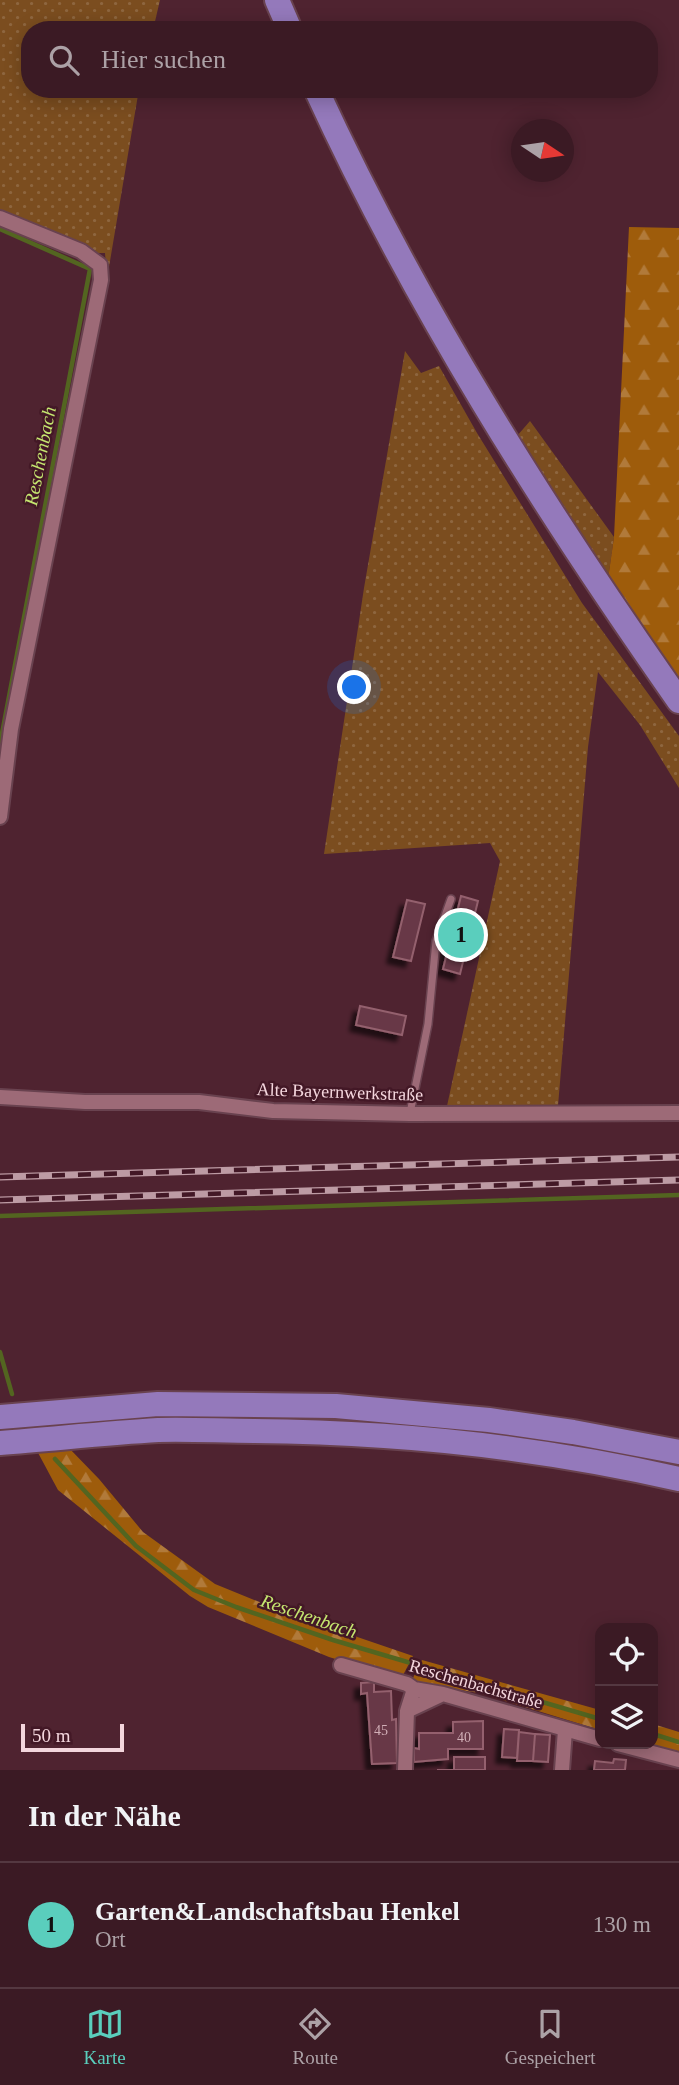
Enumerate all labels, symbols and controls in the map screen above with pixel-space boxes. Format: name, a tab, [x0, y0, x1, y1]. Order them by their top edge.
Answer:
search box	[21, 21, 658, 98]
icon: search	[45, 41, 83, 79]
text: Hier suchen	[101, 45, 226, 74]
north arrow	[511, 119, 574, 182]
water label: Reschenbach	[20, 405, 60, 508]
your location	[337, 670, 371, 704]
pin: 1	[438, 909, 484, 961]
street label: Alte Bayernwerkstraße	[256, 1079, 424, 1105]
water label: Reschenbach	[257, 1589, 360, 1642]
map controls	[595, 1623, 658, 1749]
button: locate	[595, 1623, 658, 1686]
street label: Reschenbachstraße	[407, 1655, 545, 1713]
button: layers	[595, 1686, 658, 1749]
scale bar	[21, 1721, 124, 1753]
house number: 45	[374, 1723, 388, 1738]
text: 50 m	[32, 1725, 71, 1746]
house number: 40	[457, 1730, 471, 1745]
text: In der Nähe	[28, 1799, 181, 1832]
text: Garten&Landschaftsbau Henkel	[95, 1897, 460, 1926]
text: 1	[45, 1912, 57, 1937]
text: 130 m	[593, 1912, 651, 1937]
text: Ort	[95, 1927, 126, 1952]
tab: Karte	[83, 2005, 126, 2069]
tab: Route	[293, 2005, 338, 2069]
tab: Gespeichert	[505, 2005, 596, 2069]

